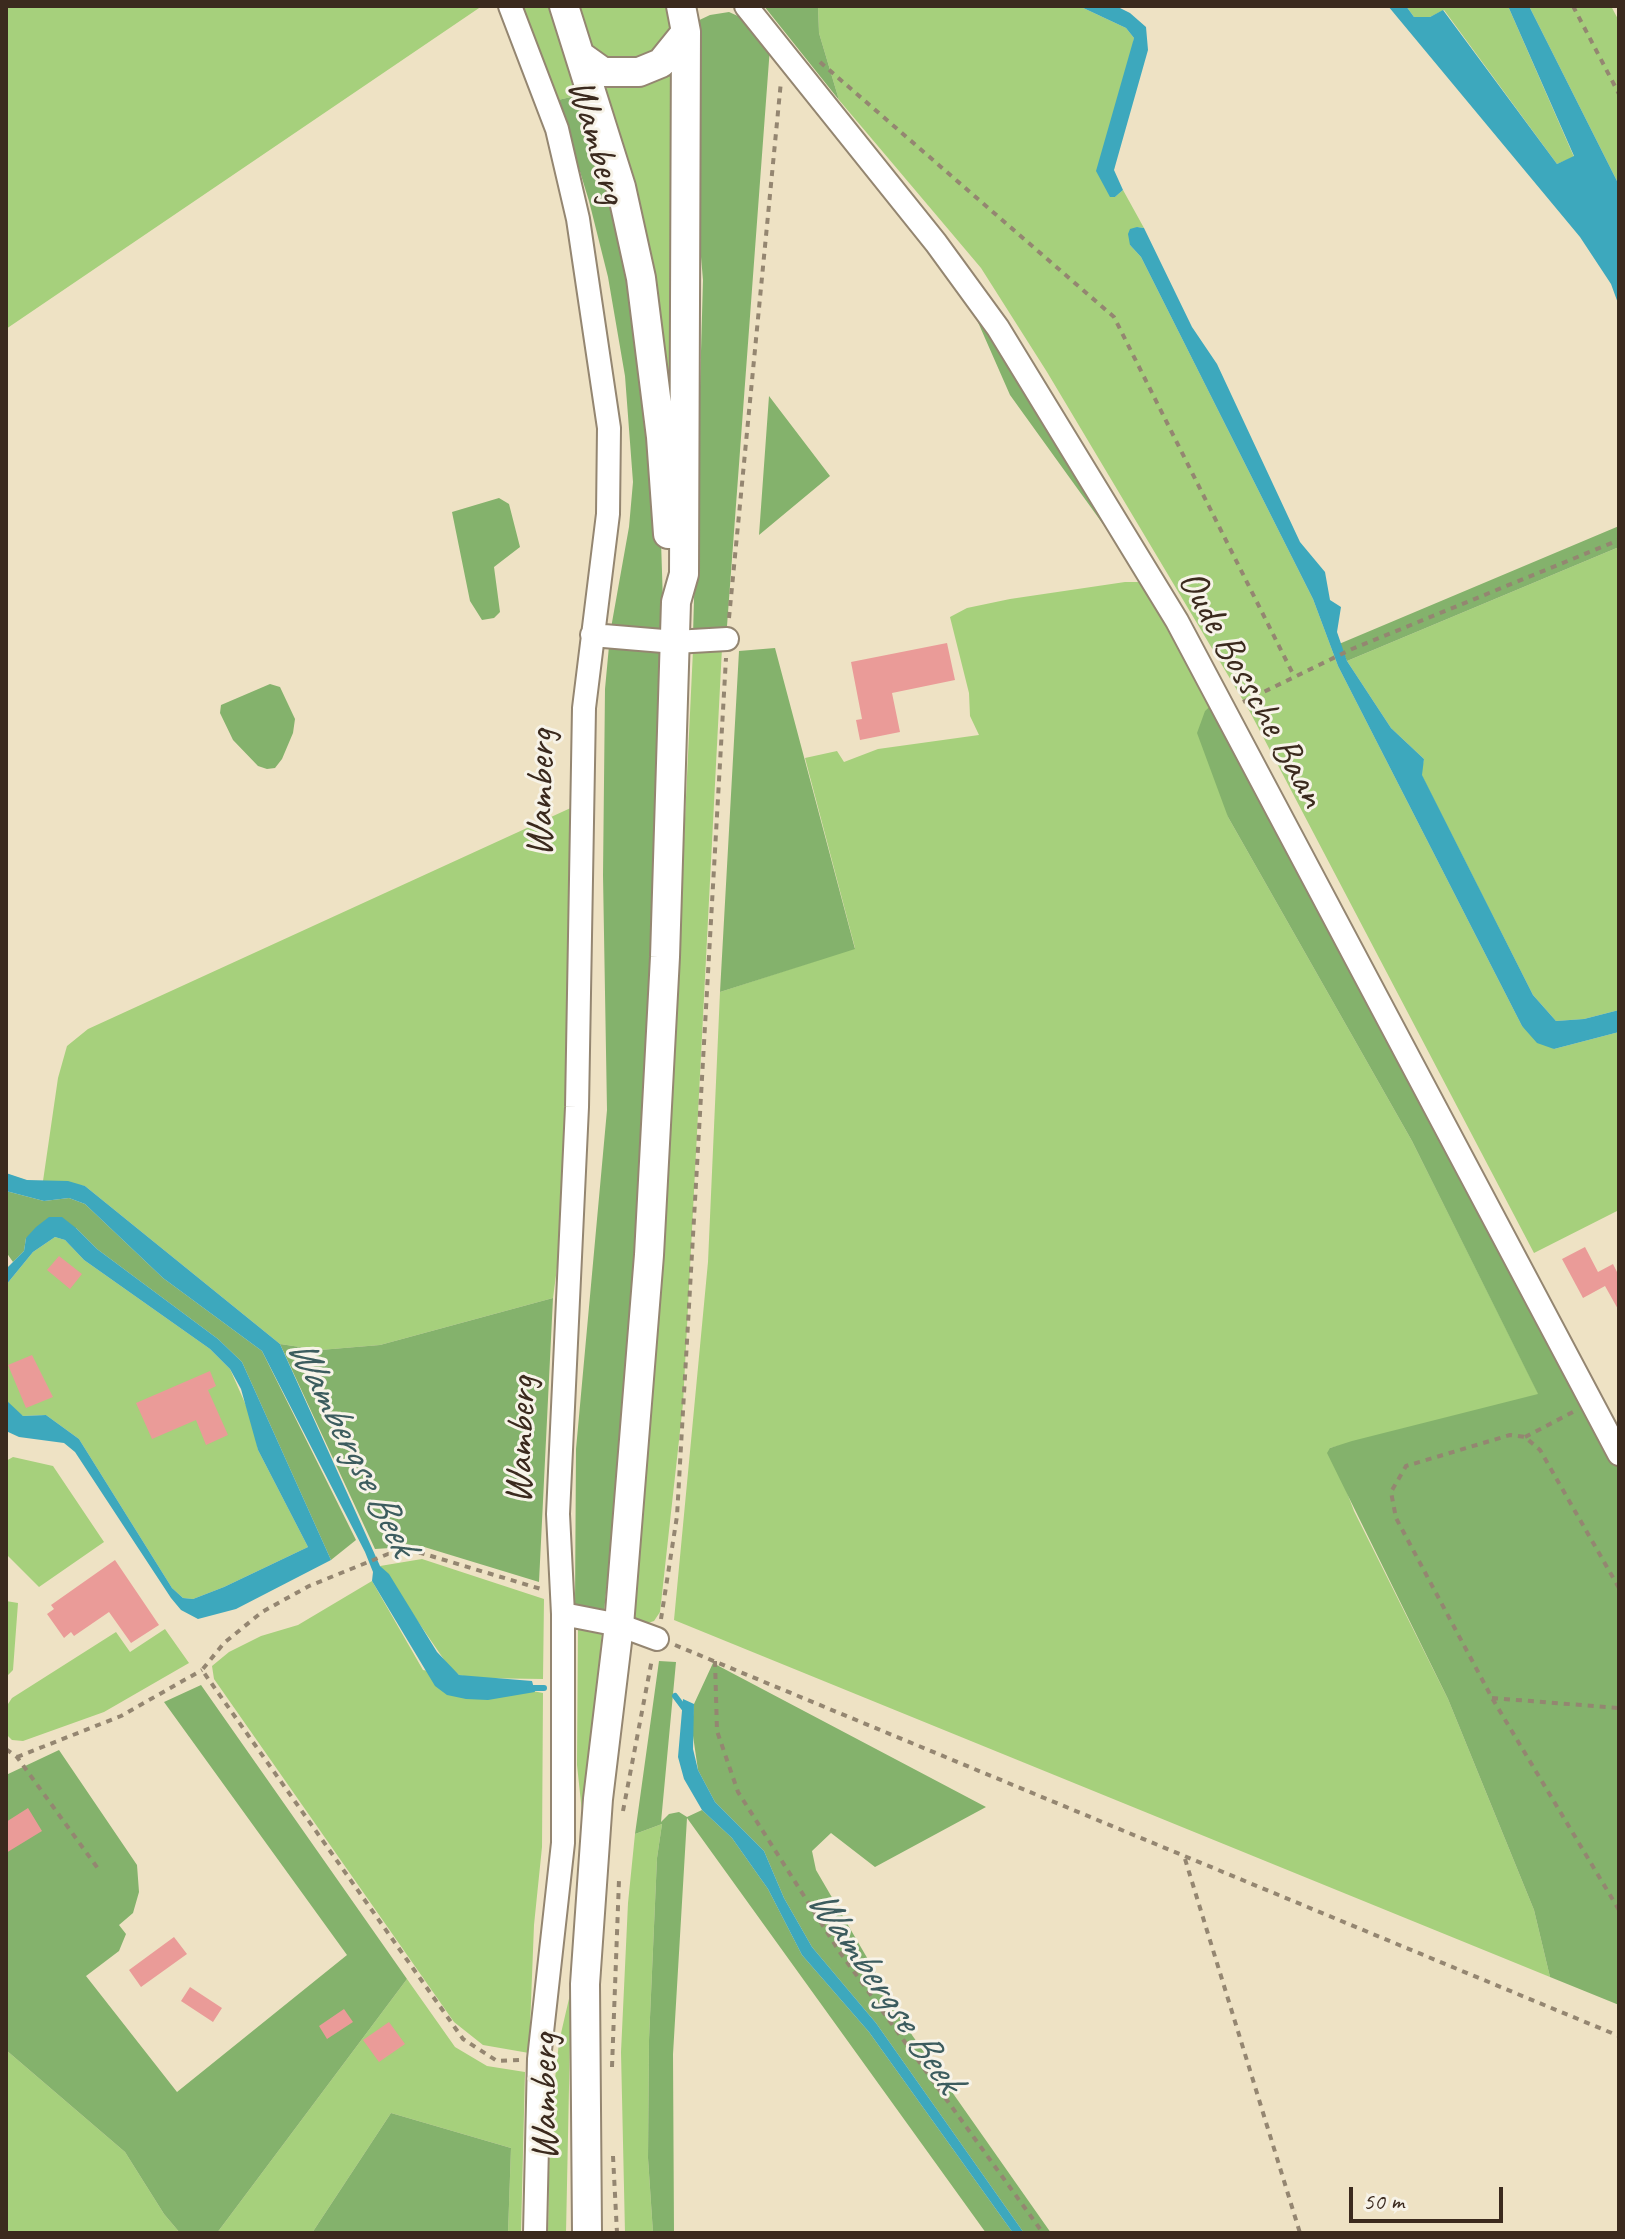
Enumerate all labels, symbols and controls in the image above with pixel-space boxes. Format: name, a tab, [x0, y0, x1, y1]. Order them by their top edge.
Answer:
street label: Wamberg	[555, 74, 637, 210]
street label: Oude Bossche Baan	[1166, 562, 1336, 816]
street label: Wamberg	[517, 729, 567, 857]
water label: Wambergse Beek	[275, 1330, 427, 1564]
street label: Wamberg	[496, 1375, 548, 1505]
water label: Wambergse Beek	[795, 1880, 973, 2102]
street label: Wamberg	[522, 2033, 570, 2161]
scale bar	[1353, 2171, 1507, 2221]
text: 50 m	[1363, 2186, 1404, 2216]

